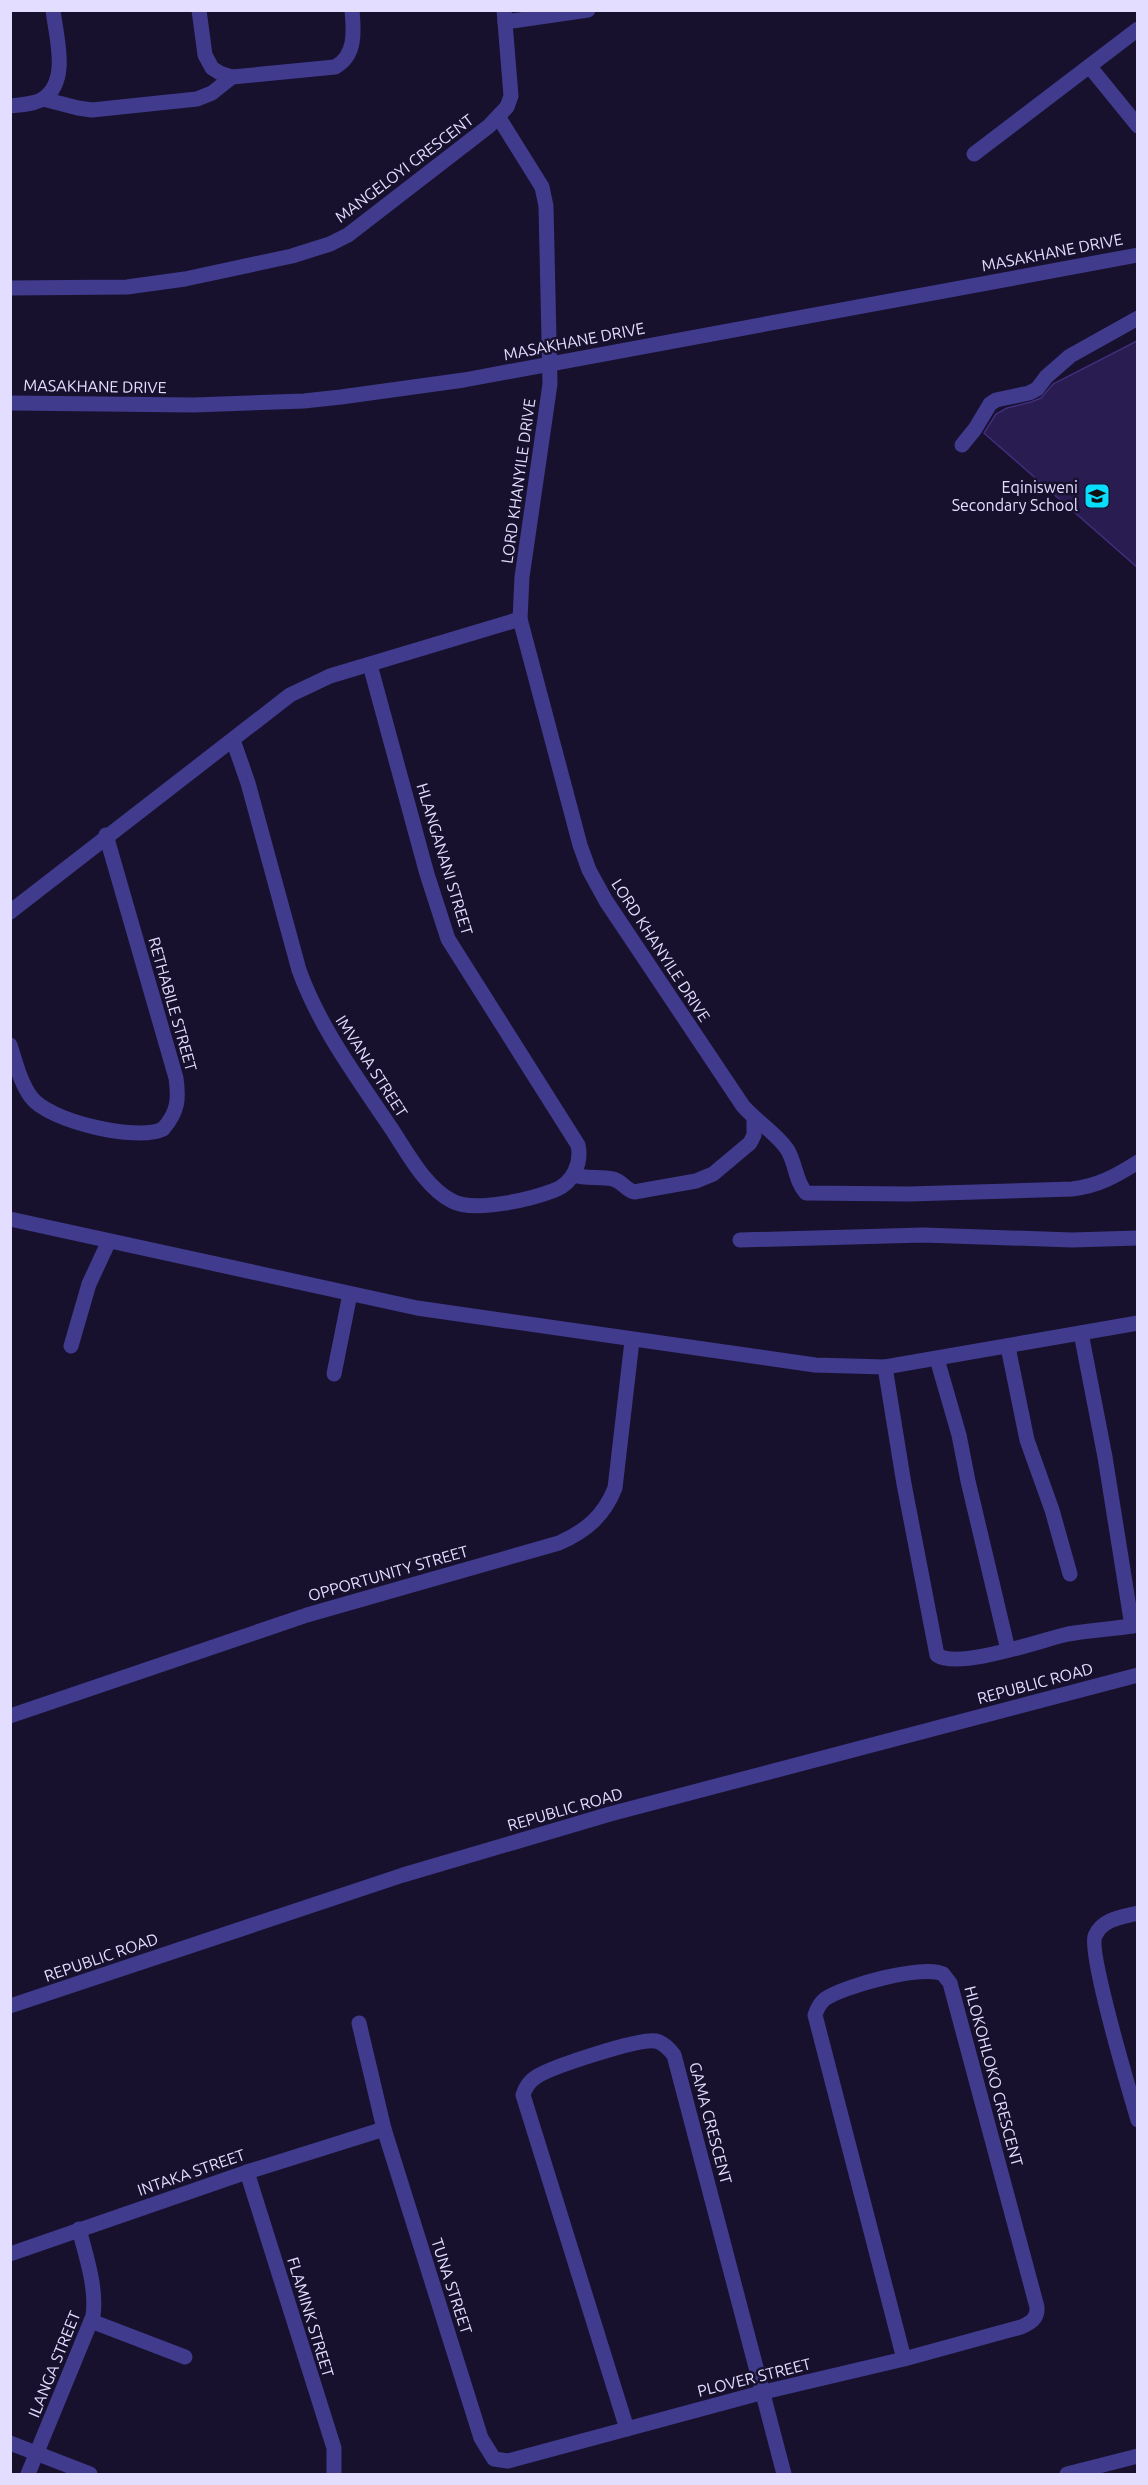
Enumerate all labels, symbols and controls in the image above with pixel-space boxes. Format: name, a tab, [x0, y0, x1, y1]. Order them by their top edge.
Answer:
street label: MANGELOYI CRESCENT	[331, 110, 477, 226]
street label: MASAKHANE DRIVE	[980, 229, 1124, 274]
street label: MASAKHANE DRIVE	[502, 318, 646, 363]
street label: MASAKHANE DRIVE	[23, 376, 167, 396]
street label: LORD KHANYILE DRIVE	[498, 397, 538, 565]
place label: Eqinisweni Secondary School	[952, 478, 1078, 514]
school or university icon: Eqinisweni Secondary School	[1082, 481, 1112, 511]
street label: HLANGANANI STREET	[413, 781, 477, 937]
street label: LORD KHANYILE DRIVE	[608, 875, 714, 1025]
street label: RETHABILE STREET	[145, 935, 201, 1073]
street label: IMVANA STREET	[333, 1012, 412, 1120]
street label: OPPORTUNITY STREET	[306, 1541, 470, 1604]
street label: REPUBLIC ROAD	[975, 1659, 1095, 1707]
street label: REPUBLIC ROAD	[505, 1784, 625, 1834]
street label: REPUBLIC ROAD	[42, 1929, 160, 1985]
street label: HLOKOHLOKO CRESCENT	[961, 1984, 1027, 2168]
street label: GAMA CRESCENT	[686, 2060, 736, 2186]
street label: INTAKA STREET	[135, 2145, 247, 2199]
street label: TUNA STREET	[428, 2236, 476, 2336]
street label: FLAMINK STREET	[284, 2255, 338, 2379]
street label: ILANGA STREET	[24, 2308, 84, 2420]
street label: PLOVER STREET	[695, 2354, 813, 2400]

